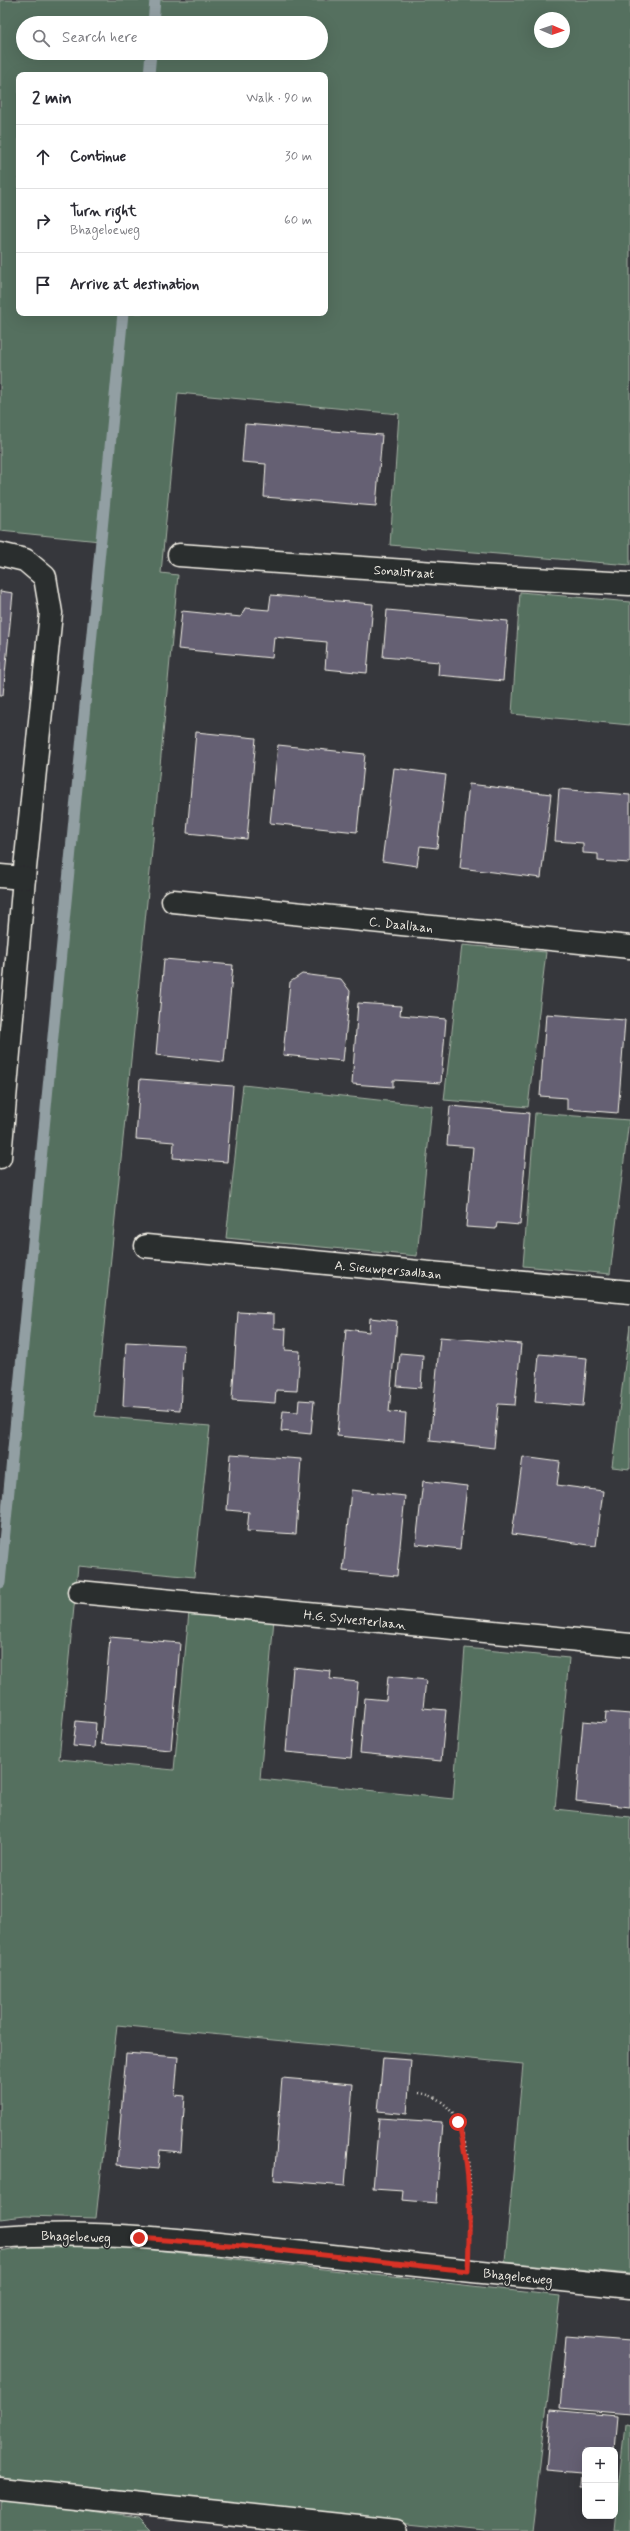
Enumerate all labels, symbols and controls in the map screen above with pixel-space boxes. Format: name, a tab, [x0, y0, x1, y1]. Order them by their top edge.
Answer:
north arrow	[534, 12, 570, 48]
search box	[16, 16, 328, 60]
icon: search	[30, 27, 52, 49]
text: Search here	[62, 28, 138, 48]
text: 2 min	[32, 87, 72, 109]
text: Walk · 90 m	[246, 90, 312, 107]
icon: ahead	[32, 146, 54, 168]
text: Continue	[70, 147, 126, 167]
text: 30 m	[285, 148, 312, 165]
text: Turn right	[70, 202, 137, 222]
icon: right	[32, 210, 54, 232]
text: 60 m	[284, 212, 312, 229]
text: Bhageloeweg	[70, 222, 140, 239]
icon: arrive	[32, 274, 54, 296]
text: Arrive at destination	[70, 275, 199, 295]
street label: Sonalstraat	[373, 562, 435, 583]
street label: C. Daallaan	[368, 914, 434, 937]
street label: A. Sieuwpersadlaan	[334, 1257, 442, 1284]
street label: H.G. Sylvesterlaan	[303, 1607, 407, 1634]
route start	[449, 2113, 467, 2131]
street label: Bhageloeweg	[41, 2228, 111, 2248]
route end	[130, 2229, 148, 2247]
street label: Bhageloeweg	[482, 2265, 554, 2291]
map controls	[582, 2447, 618, 2519]
button: +	[582, 2447, 618, 2483]
button: −	[582, 2483, 618, 2519]

